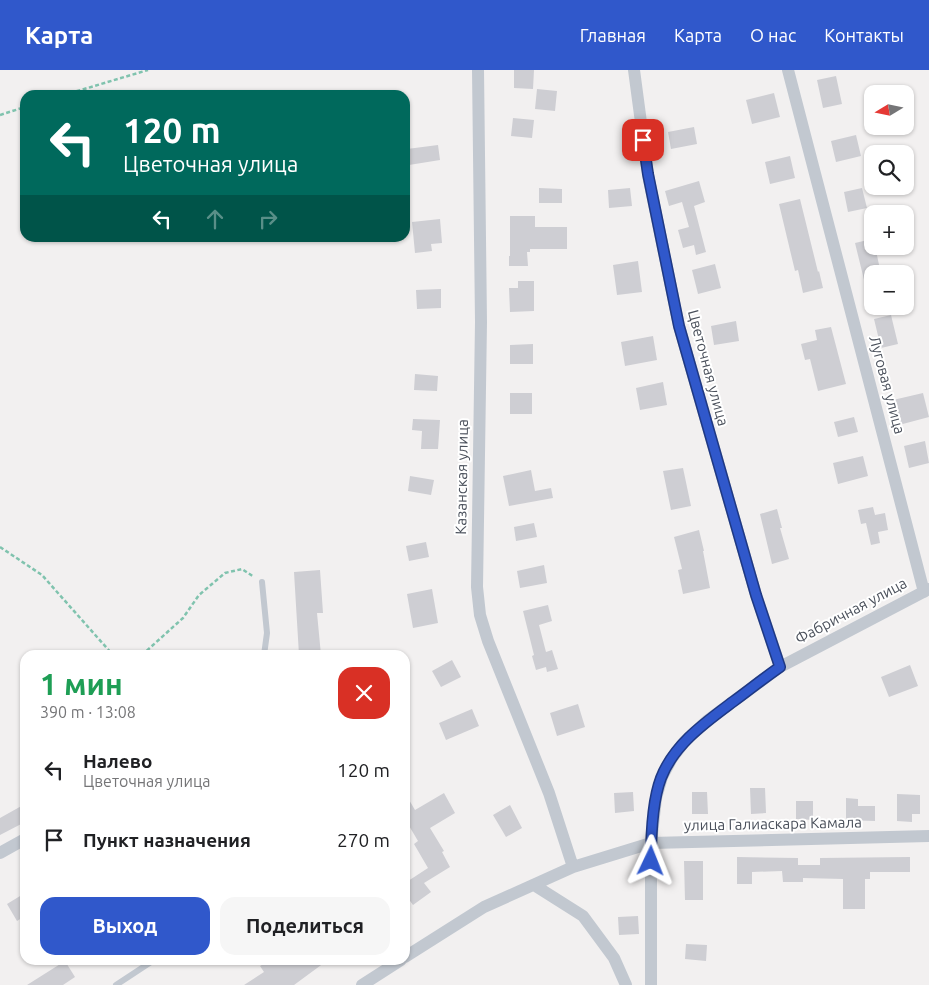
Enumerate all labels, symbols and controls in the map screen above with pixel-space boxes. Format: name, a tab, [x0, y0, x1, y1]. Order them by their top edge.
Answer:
text: Карта	[25, 22, 93, 49]
text: Главная	[580, 25, 646, 45]
text: Карта	[674, 25, 722, 45]
text: О нас	[750, 25, 796, 45]
text: Контакты	[824, 25, 904, 45]
north arrow	[864, 85, 914, 135]
map controls	[864, 85, 914, 315]
icon: left	[40, 110, 105, 175]
text: 120 m	[123, 110, 221, 150]
pin	[622, 119, 664, 161]
icon: arrive	[629, 126, 657, 154]
button: search	[864, 145, 914, 195]
text: Цветочная улица	[123, 151, 298, 176]
icon: left	[148, 205, 176, 233]
icon: ahead	[201, 205, 229, 233]
icon: right	[254, 205, 282, 233]
button: +	[864, 205, 914, 255]
button: −	[864, 265, 914, 315]
street label: Цветочная улица	[685, 308, 732, 428]
street label: Луговая улица	[866, 334, 909, 436]
street label: Казанская улица	[452, 419, 471, 535]
street label: Фабричная улица	[792, 574, 909, 647]
text: 1 мин	[40, 667, 123, 701]
button: close	[338, 667, 390, 719]
text: 390 m · 13:08	[40, 703, 136, 721]
text: Налево	[83, 750, 152, 772]
icon: left	[40, 756, 68, 784]
text: 120 m	[337, 759, 390, 781]
text: Цветочная улица	[83, 772, 210, 790]
street label: улица Галиаскара Камала	[684, 813, 862, 834]
icon: arrive	[40, 826, 68, 854]
text: Пункт назначения	[83, 829, 251, 851]
text: 270 m	[337, 829, 390, 851]
position arrow	[624, 834, 676, 886]
button: Выход	[40, 897, 210, 955]
button: Поделиться	[220, 897, 390, 955]

